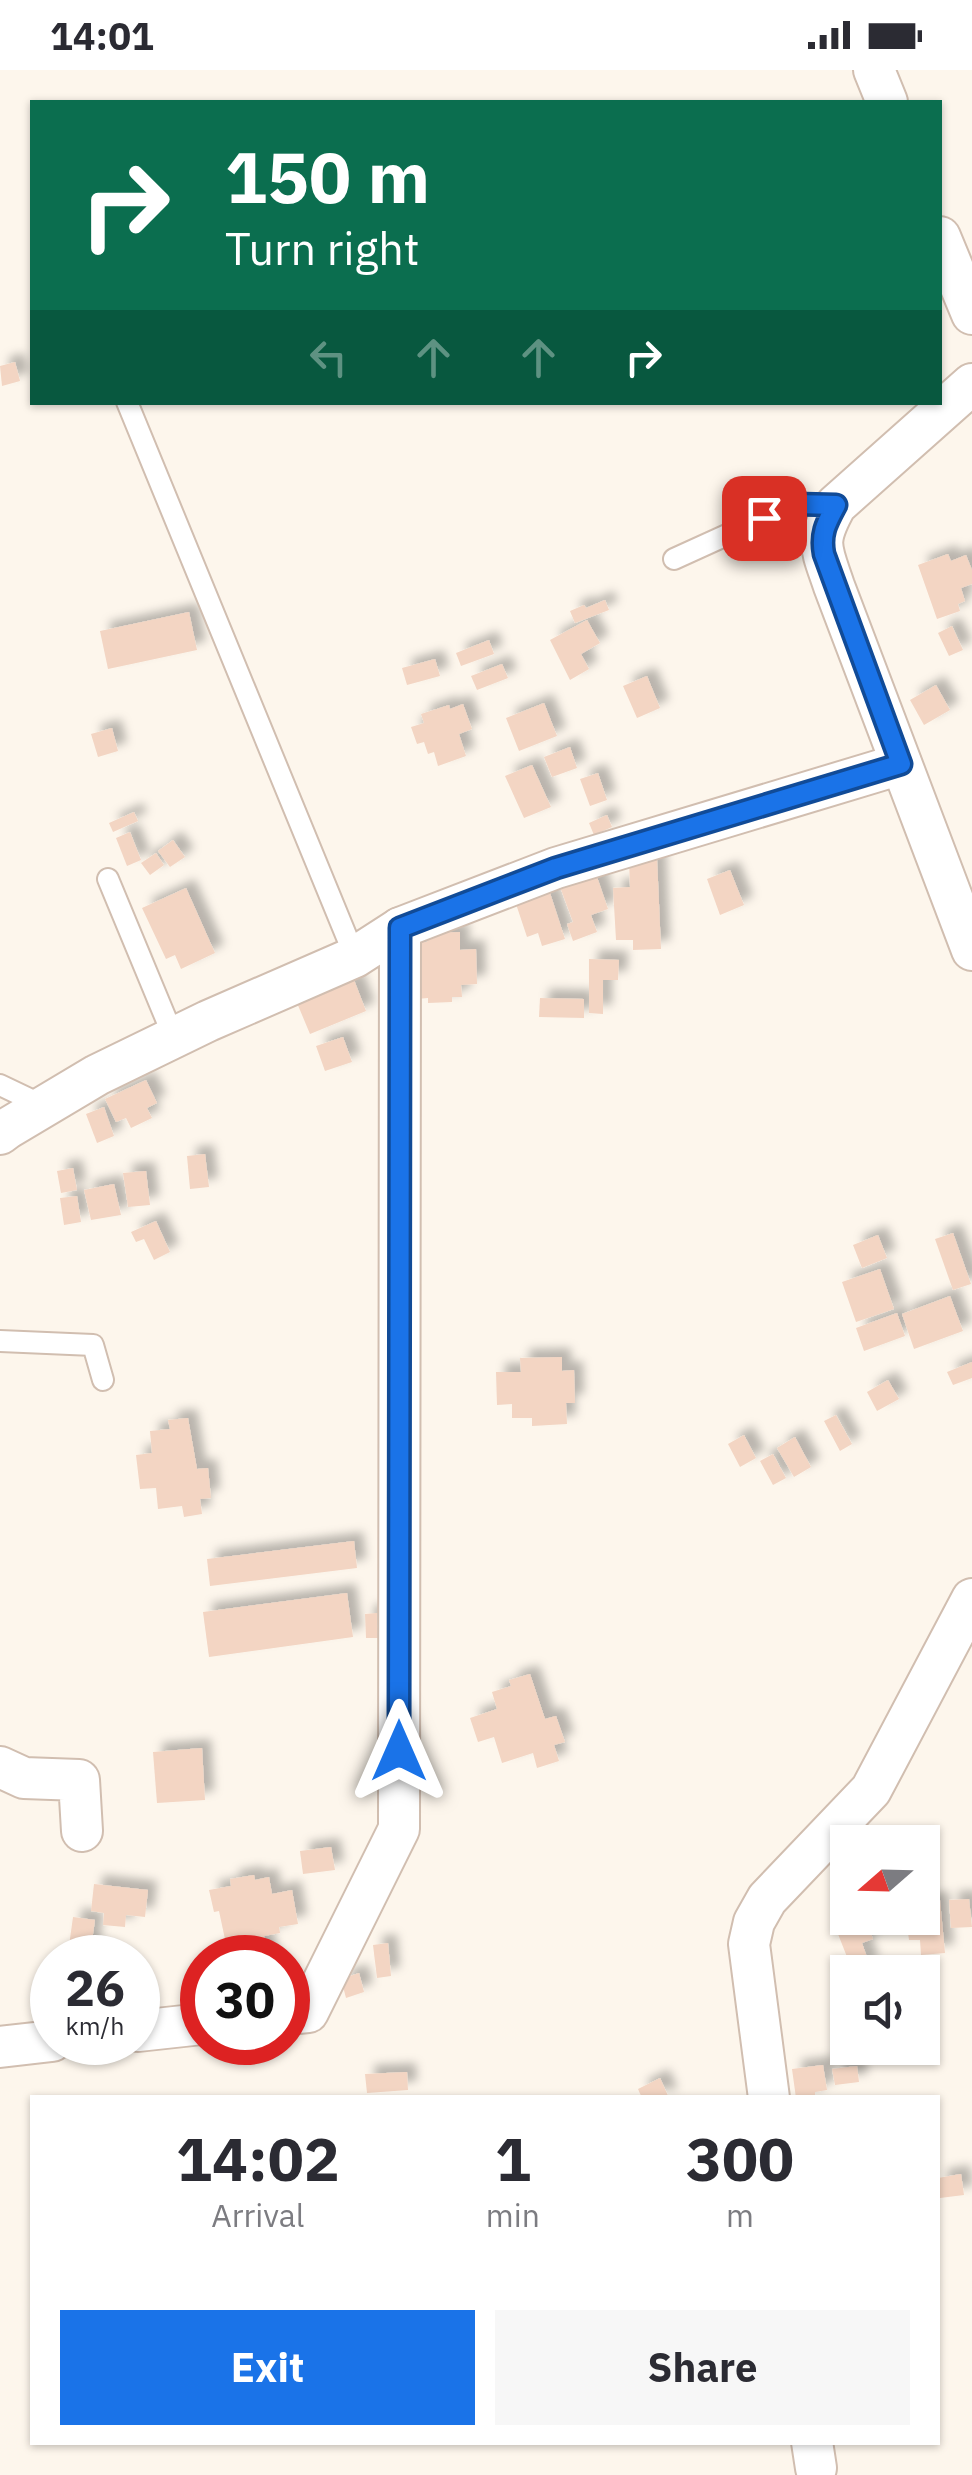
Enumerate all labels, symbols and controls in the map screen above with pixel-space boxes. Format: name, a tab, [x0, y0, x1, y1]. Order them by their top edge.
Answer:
text: 14:01	[50, 11, 154, 60]
text: 150 m	[225, 131, 430, 222]
icon: right	[60, 140, 190, 270]
text: Turn right	[225, 219, 420, 277]
icon: left	[301, 330, 356, 385]
icon: ahead	[406, 330, 461, 385]
icon: ahead	[511, 330, 566, 385]
icon: right	[616, 330, 671, 385]
pin	[722, 476, 807, 561]
icon: arrive	[737, 491, 792, 546]
position arrow	[347, 1699, 451, 1803]
north arrow	[830, 1825, 940, 1935]
map controls	[830, 1825, 940, 2065]
speed limit sign: 30	[180, 1935, 310, 2065]
text: 26	[65, 1955, 125, 2020]
button: sound	[830, 1955, 940, 2065]
text: km/h	[66, 2009, 124, 2042]
text: 14:02	[176, 2119, 340, 2198]
text: 1	[495, 2119, 531, 2198]
text: 300	[686, 2119, 794, 2198]
text: Arrival	[211, 2194, 305, 2236]
text: min	[486, 2194, 540, 2236]
text: m	[726, 2194, 754, 2236]
button: Exit	[60, 2310, 475, 2425]
button: Share	[495, 2310, 910, 2425]

